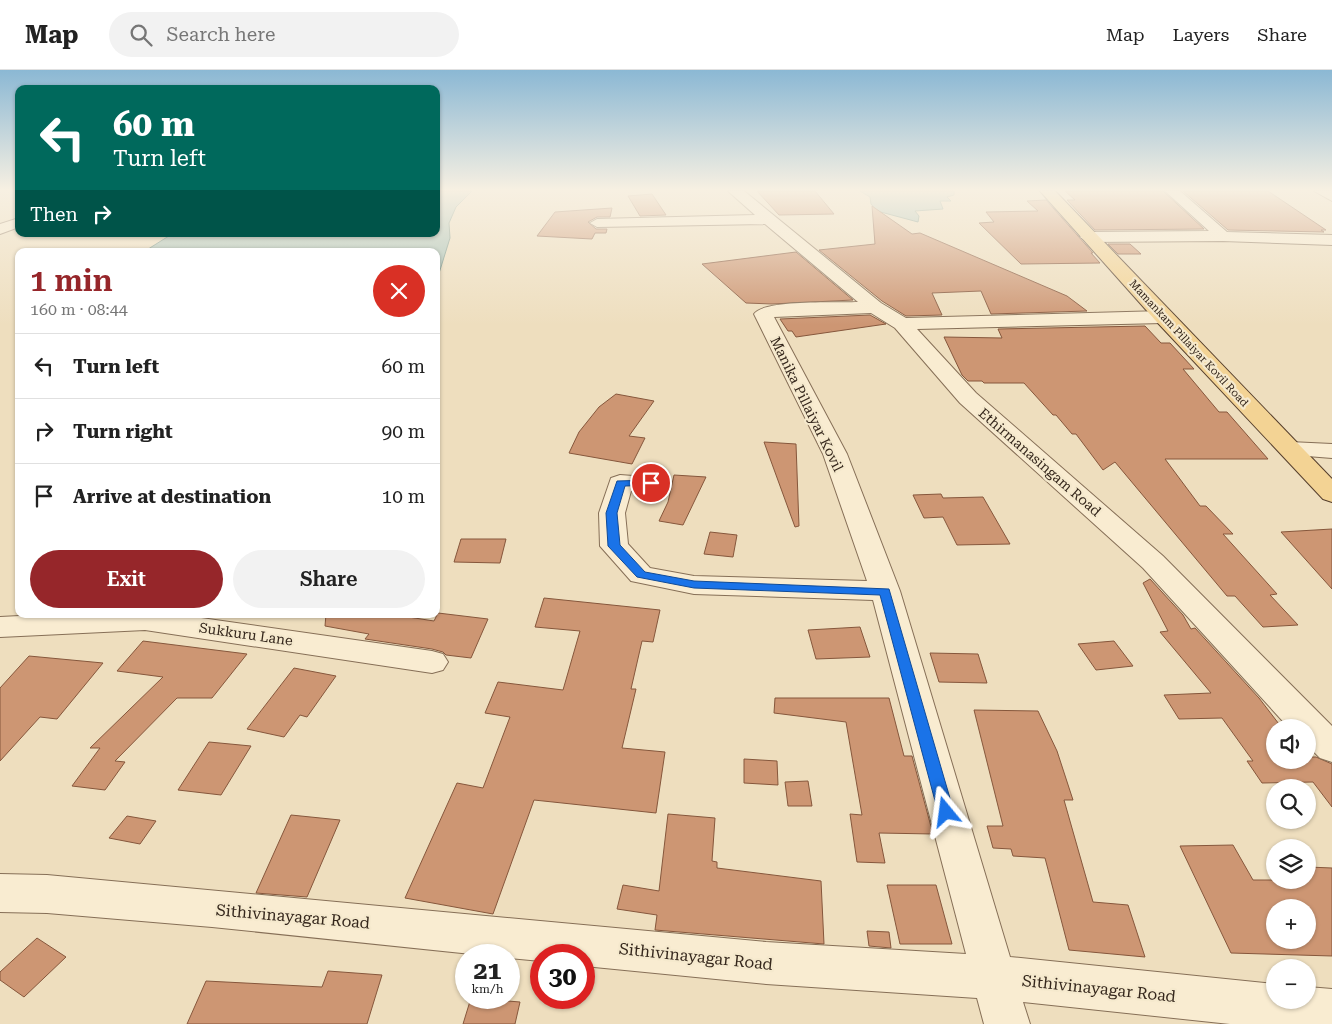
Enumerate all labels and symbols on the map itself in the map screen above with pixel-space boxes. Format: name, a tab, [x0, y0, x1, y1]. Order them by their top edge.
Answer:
street label: Mamankam Pillaiyar Kovil Road	[1126, 277, 1251, 409]
street label: Manika Pillaiyar Kovil	[767, 334, 847, 475]
street label: Ethirmanasingam Road	[976, 405, 1104, 519]
pin	[630, 462, 672, 504]
street label: Sukkuru Lane	[198, 619, 294, 649]
position arrow	[919, 785, 971, 837]
street label: Sithivinayagar Road	[215, 900, 371, 933]
street label: Sithivinayagar Road	[618, 939, 774, 974]
speed limit sign: 30	[530, 944, 595, 1009]
street label: Sithivinayagar Road	[1021, 971, 1177, 1006]

